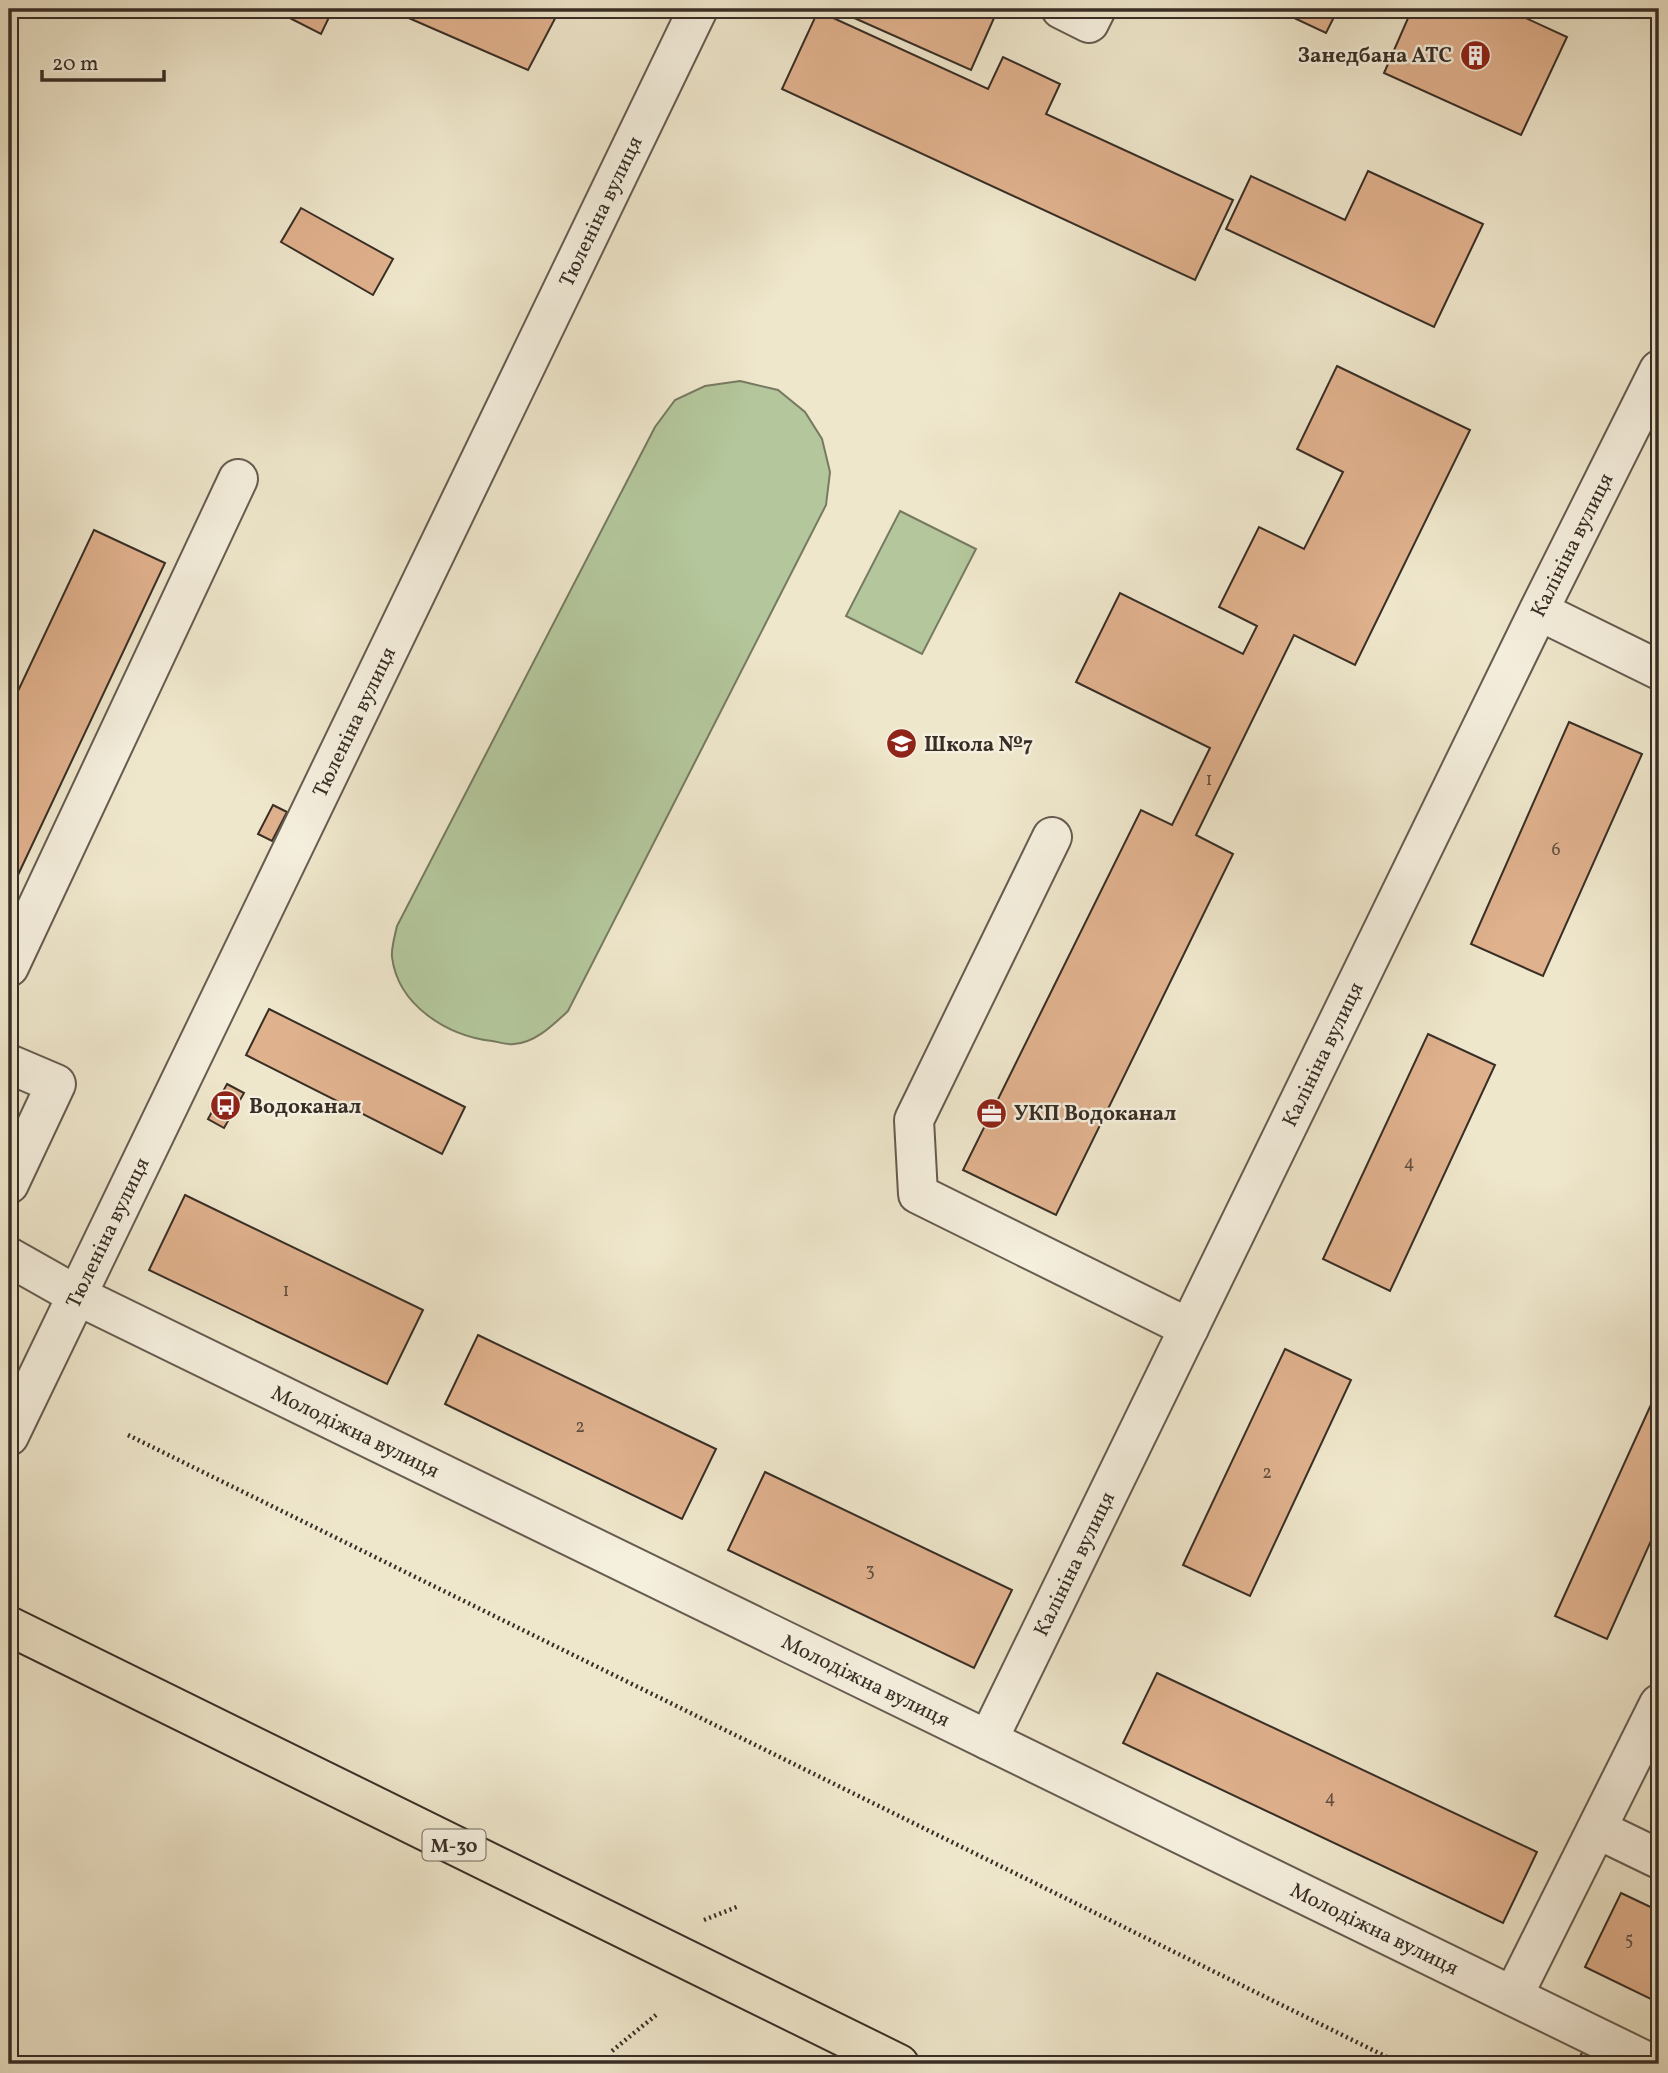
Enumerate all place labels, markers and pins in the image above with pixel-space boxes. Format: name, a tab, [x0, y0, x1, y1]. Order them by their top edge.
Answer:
building icon: Занедбана АТС	[1458, 38, 1492, 72]
place label: Занедбана АТС	[1298, 42, 1452, 71]
school or university icon: Школа №7	[884, 727, 918, 761]
place label: Школа №7	[924, 731, 1033, 760]
bus stop icon: Водоканал	[209, 1089, 243, 1123]
place label: Водоканал	[249, 1093, 361, 1122]
office icon: УКП Водоканал	[974, 1096, 1008, 1130]
place label: УКП Водоканал	[1014, 1100, 1176, 1129]

